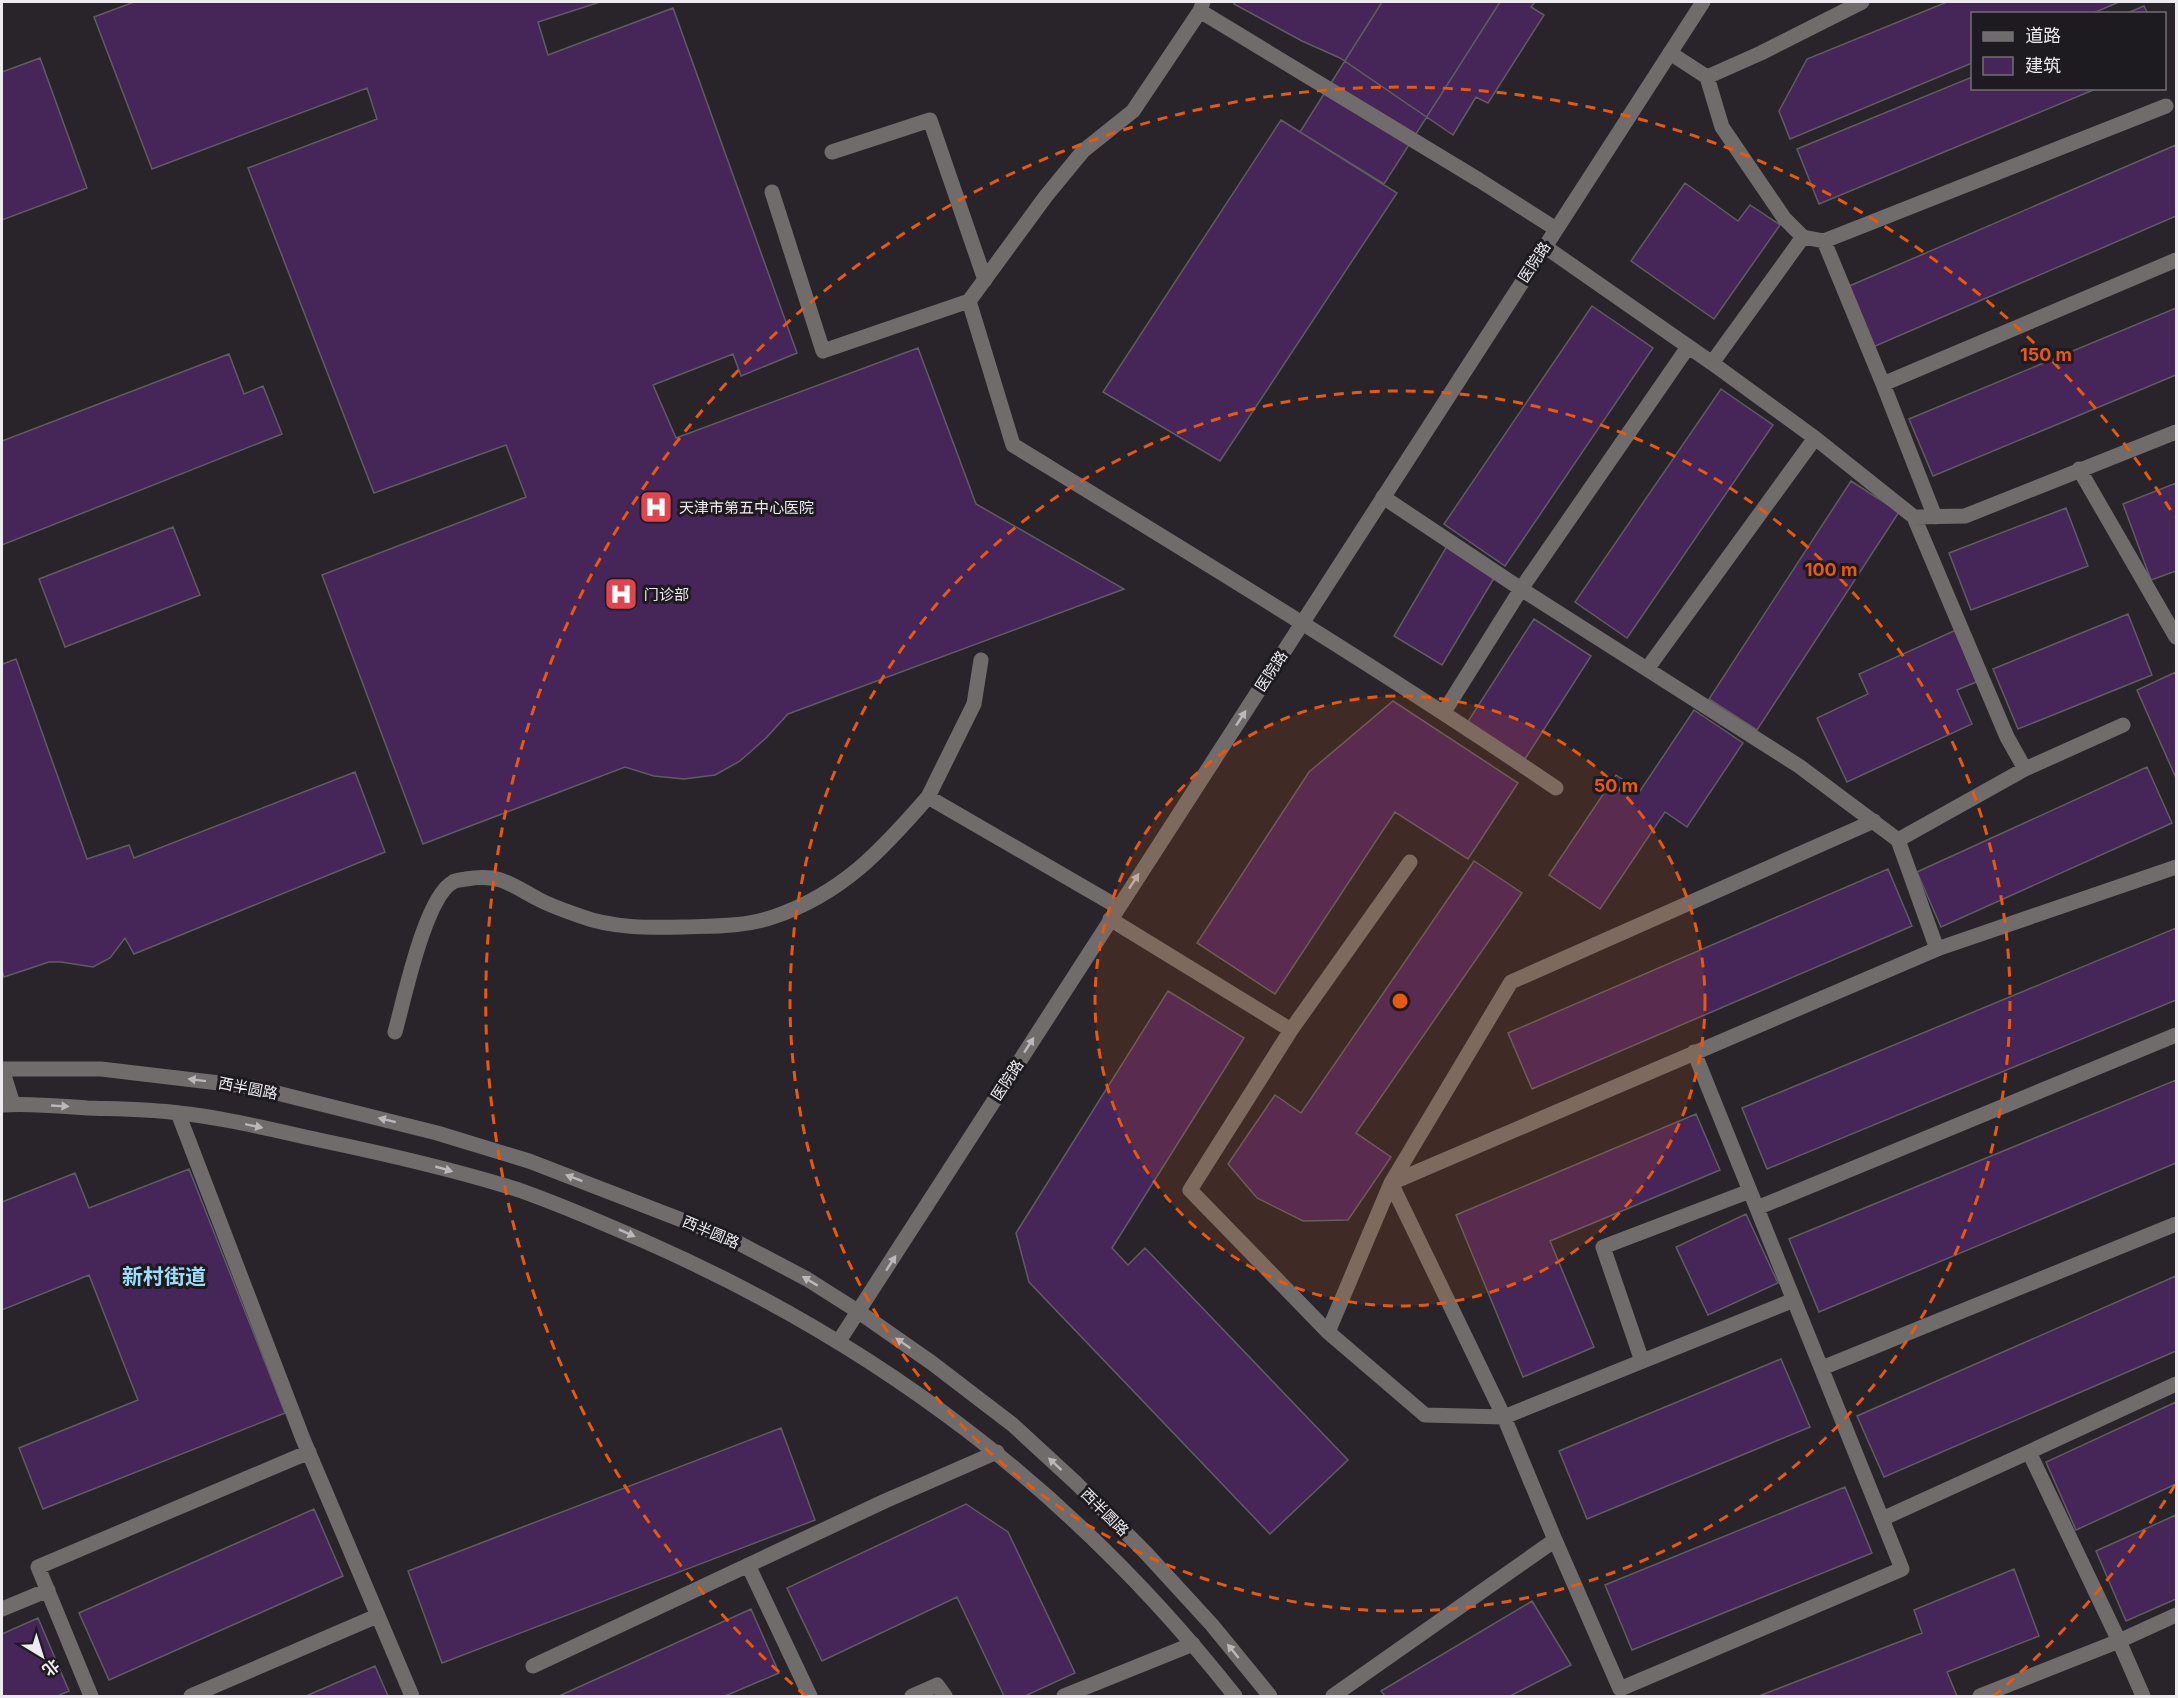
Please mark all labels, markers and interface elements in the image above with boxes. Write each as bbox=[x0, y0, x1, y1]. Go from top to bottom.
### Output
legend bbox=[1971, 12, 2166, 90]
text: 道路 bbox=[2025, 25, 2061, 46]
text: 建筑 bbox=[2025, 55, 2061, 76]
street label: 医院路 bbox=[1514, 238, 1554, 286]
text: 150 m bbox=[2020, 344, 2072, 365]
hospital icon: 天津市第五中心医院 bbox=[638, 489, 674, 525]
place label: 天津市第五中心医院 bbox=[679, 498, 814, 517]
text: 100 m bbox=[1805, 559, 1857, 580]
hospital icon: 门诊部 bbox=[603, 576, 639, 612]
place label: 门诊部 bbox=[644, 585, 689, 604]
street label: 医院路 bbox=[1251, 647, 1291, 695]
one-way arrow bbox=[1235, 710, 1246, 726]
text: 50 m bbox=[1594, 775, 1638, 796]
one-way arrow bbox=[1129, 873, 1140, 889]
centre of rings bbox=[1390, 991, 1410, 1011]
one-way arrow bbox=[1024, 1037, 1035, 1053]
street label: 医院路 bbox=[987, 1056, 1027, 1104]
street label: 西半圆路 bbox=[217, 1073, 279, 1103]
one-way arrow bbox=[187, 1075, 206, 1084]
one-way arrow bbox=[50, 1102, 69, 1111]
one-way arrow bbox=[378, 1115, 397, 1125]
one-way arrow bbox=[244, 1121, 263, 1131]
one-way arrow bbox=[435, 1165, 453, 1174]
one-way arrow bbox=[564, 1172, 582, 1182]
street label: 西半圆路 bbox=[680, 1212, 742, 1252]
one-way arrow bbox=[619, 1229, 636, 1238]
one-way arrow bbox=[885, 1255, 896, 1271]
district label: 新村街道 bbox=[122, 1264, 206, 1289]
one-way arrow bbox=[801, 1276, 818, 1286]
one-way arrow bbox=[896, 1337, 912, 1349]
one-way arrow bbox=[1048, 1457, 1063, 1471]
street label: 西半圆路 bbox=[1077, 1484, 1133, 1540]
north arrow bbox=[12, 1626, 72, 1686]
one-way arrow bbox=[1227, 1643, 1240, 1659]
text: 北 bbox=[39, 1655, 64, 1681]

